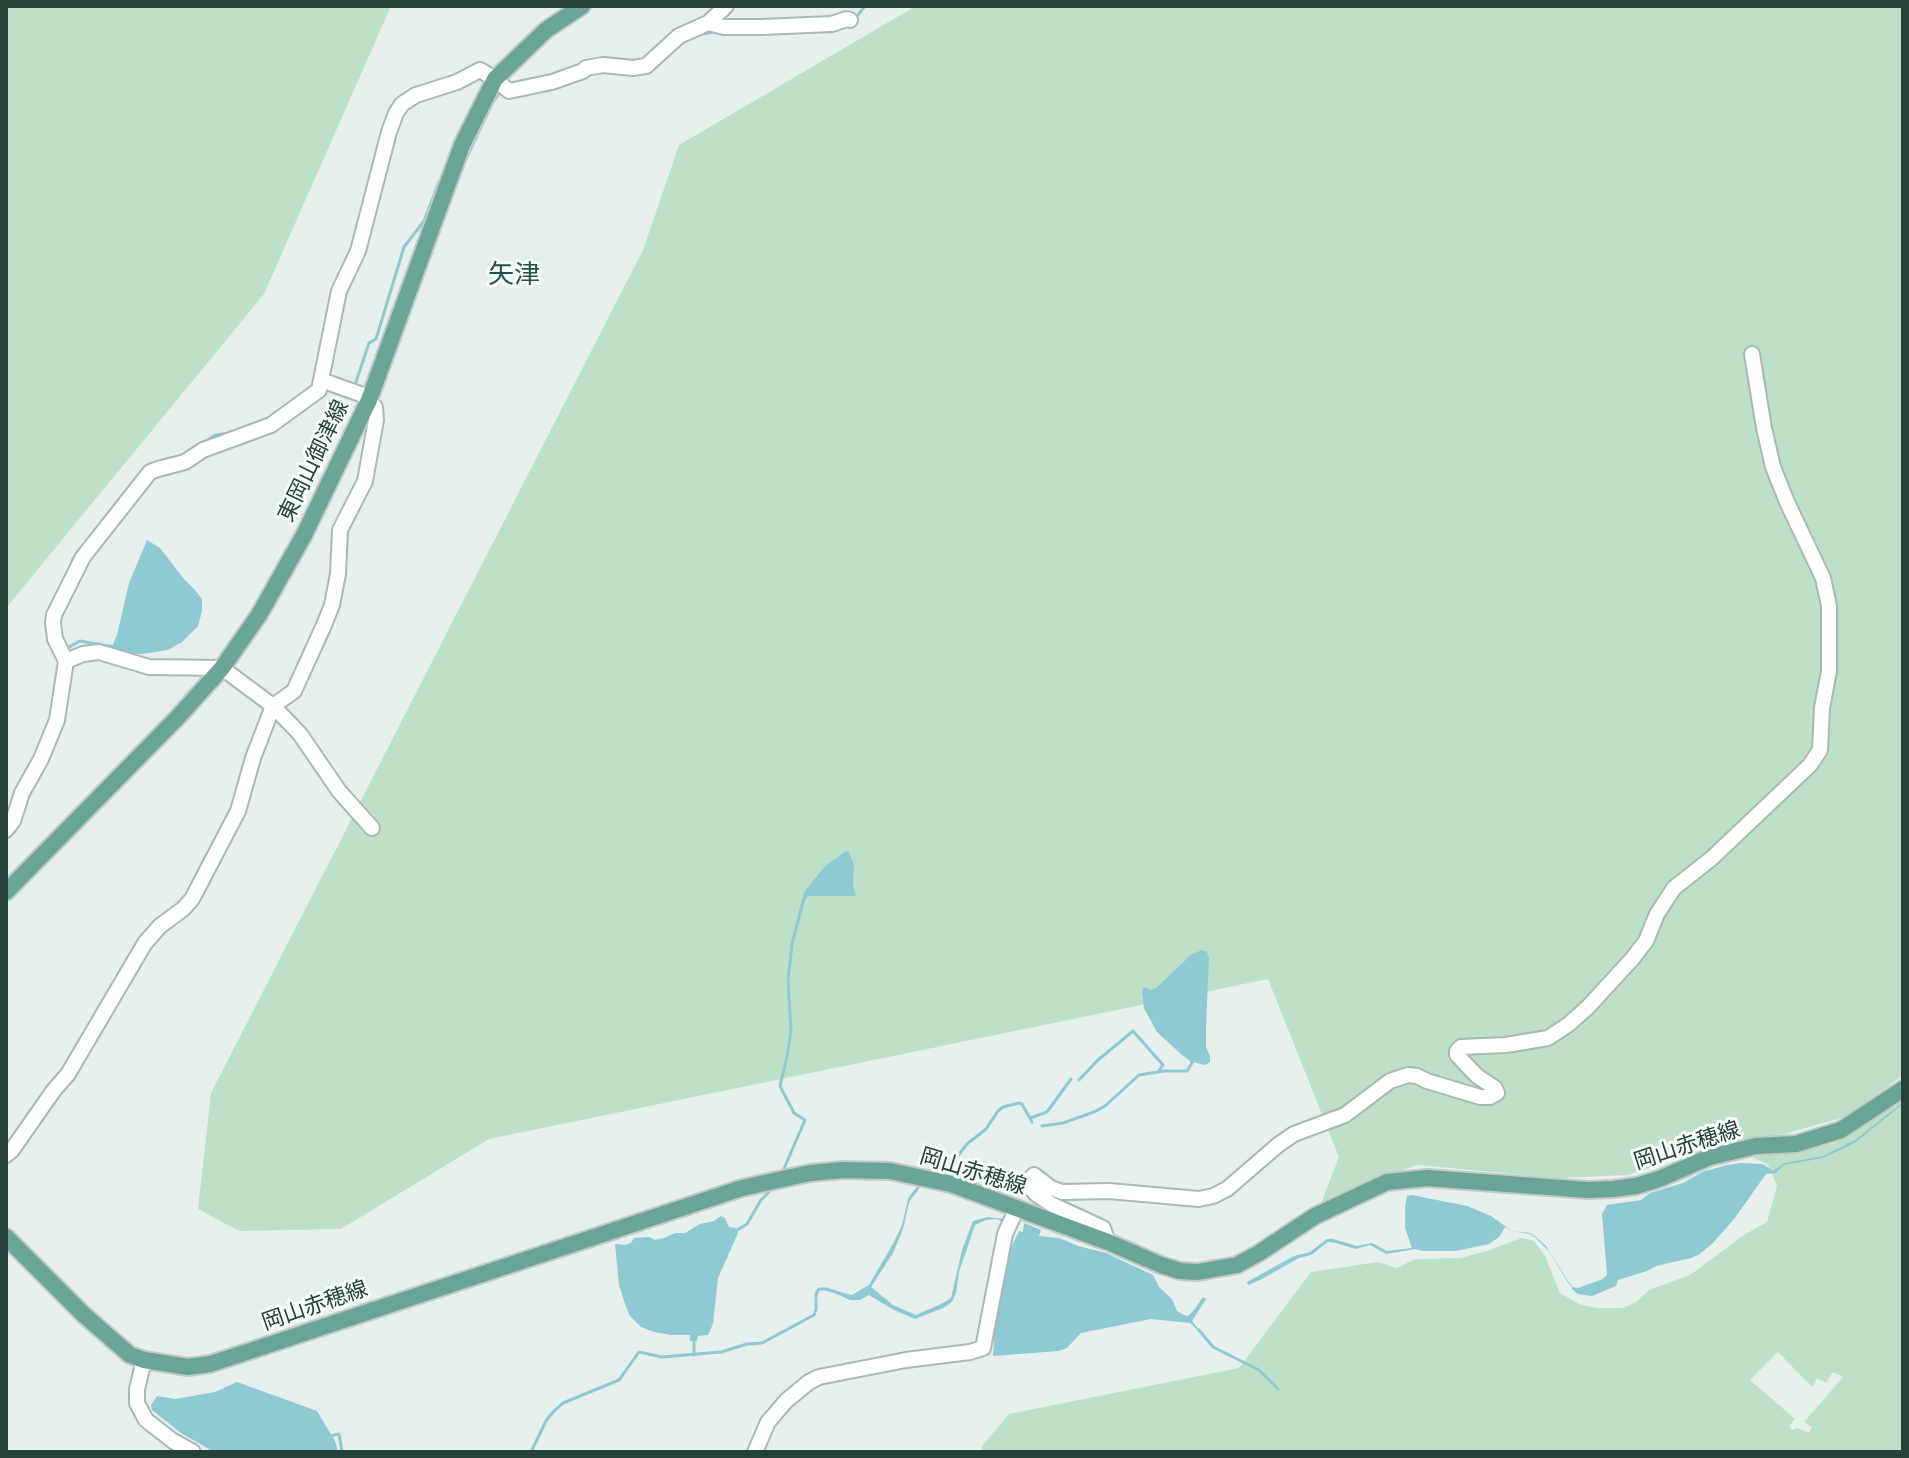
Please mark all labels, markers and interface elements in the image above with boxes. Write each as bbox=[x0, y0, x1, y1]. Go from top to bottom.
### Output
district label: 矢津 bbox=[488, 259, 540, 291]
street label: 東岡山御津線 bbox=[273, 396, 355, 526]
street label: 岡山赤穂線 bbox=[1631, 1116, 1743, 1176]
street label: 岡山赤穂線 bbox=[917, 1143, 1029, 1201]
street label: 岡山赤穂線 bbox=[259, 1276, 371, 1336]

